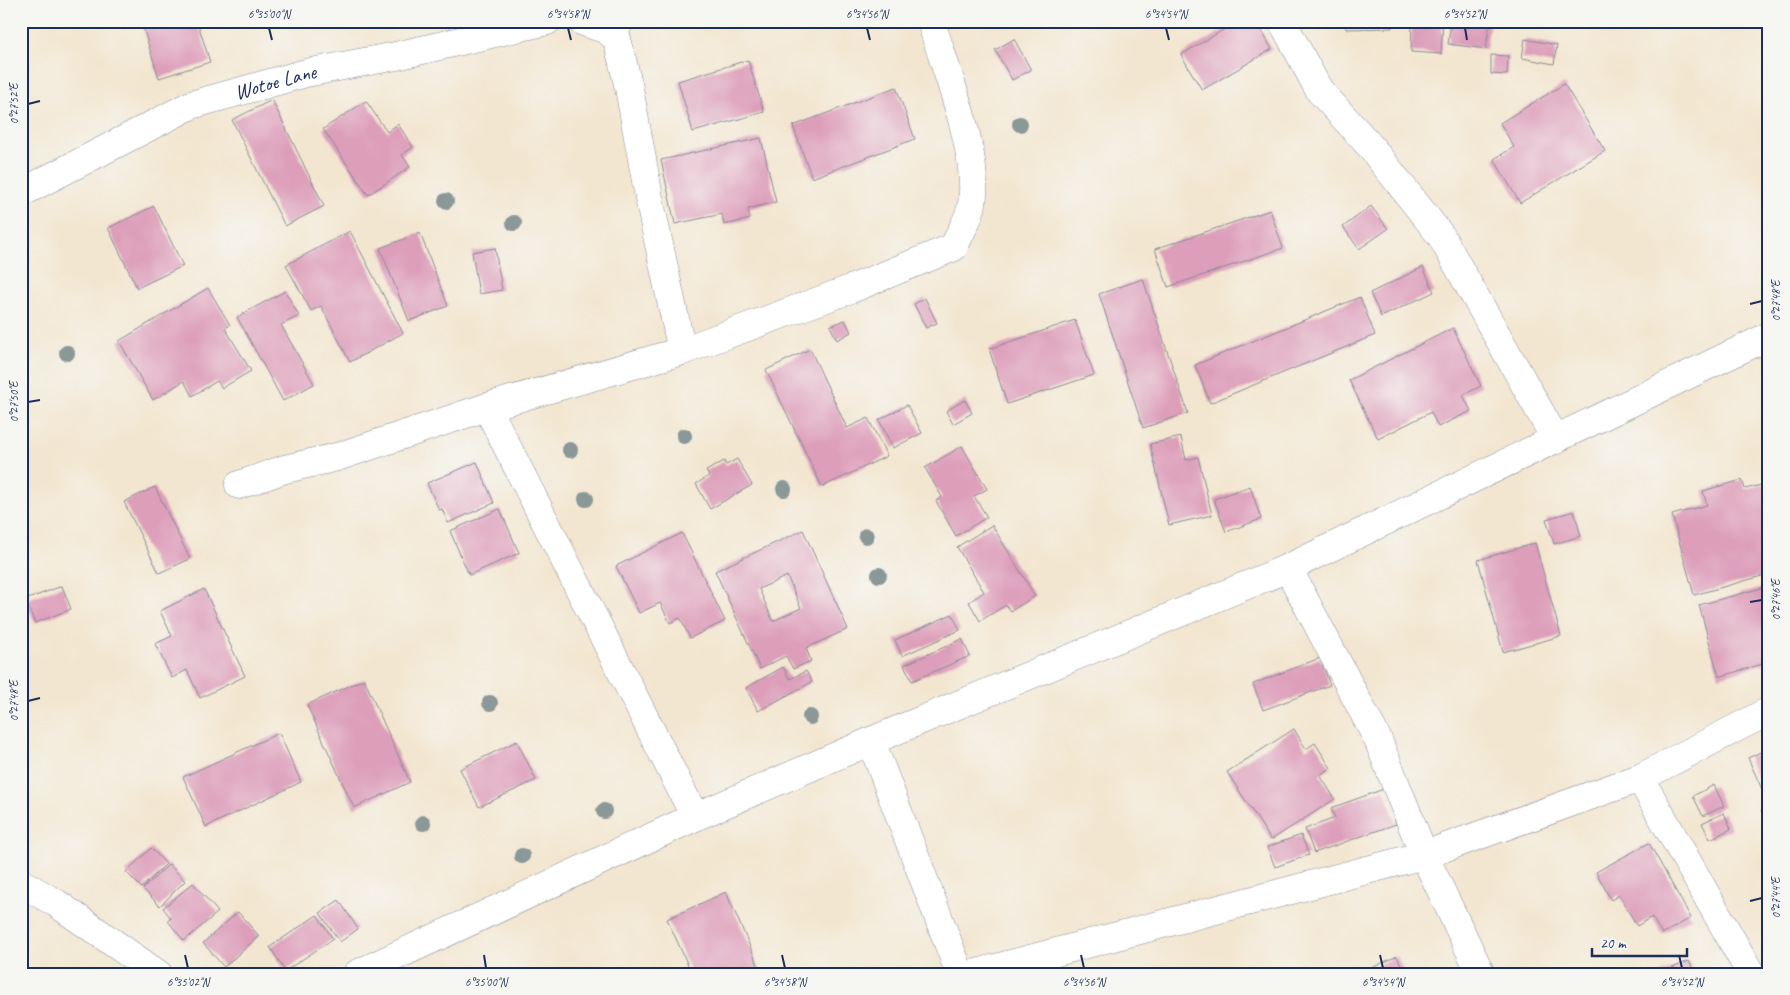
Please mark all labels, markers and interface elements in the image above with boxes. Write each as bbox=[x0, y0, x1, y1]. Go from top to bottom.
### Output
text: 6°35'00"N bbox=[248, 6, 292, 22]
text: 6°34'58"N bbox=[547, 6, 591, 22]
text: 6°34'56"N bbox=[846, 6, 890, 22]
text: 6°34'54"N bbox=[1145, 6, 1189, 22]
text: 6°34'52"N bbox=[1444, 6, 1488, 22]
street label: Wotoe Lane bbox=[232, 58, 319, 105]
text: 0°27'52"E bbox=[6, 82, 22, 125]
text: 0°27'48"E bbox=[1768, 279, 1784, 322]
text: 0°27'50"E bbox=[6, 380, 22, 423]
text: 0°27'46"E bbox=[1768, 578, 1784, 621]
text: 0°27'48"E bbox=[6, 679, 22, 722]
text: 0°27'44"E bbox=[1768, 876, 1784, 919]
scale bar bbox=[1592, 925, 1688, 957]
text: 20 m bbox=[1600, 934, 1627, 953]
text: 6°35'02"N bbox=[167, 974, 211, 990]
text: 6°35'00"N bbox=[465, 974, 509, 990]
text: 6°34'58"N bbox=[764, 974, 808, 990]
text: 6°34'56"N bbox=[1063, 974, 1107, 990]
text: 6°34'54"N bbox=[1362, 974, 1406, 990]
text: 6°34'52"N bbox=[1661, 974, 1705, 990]

